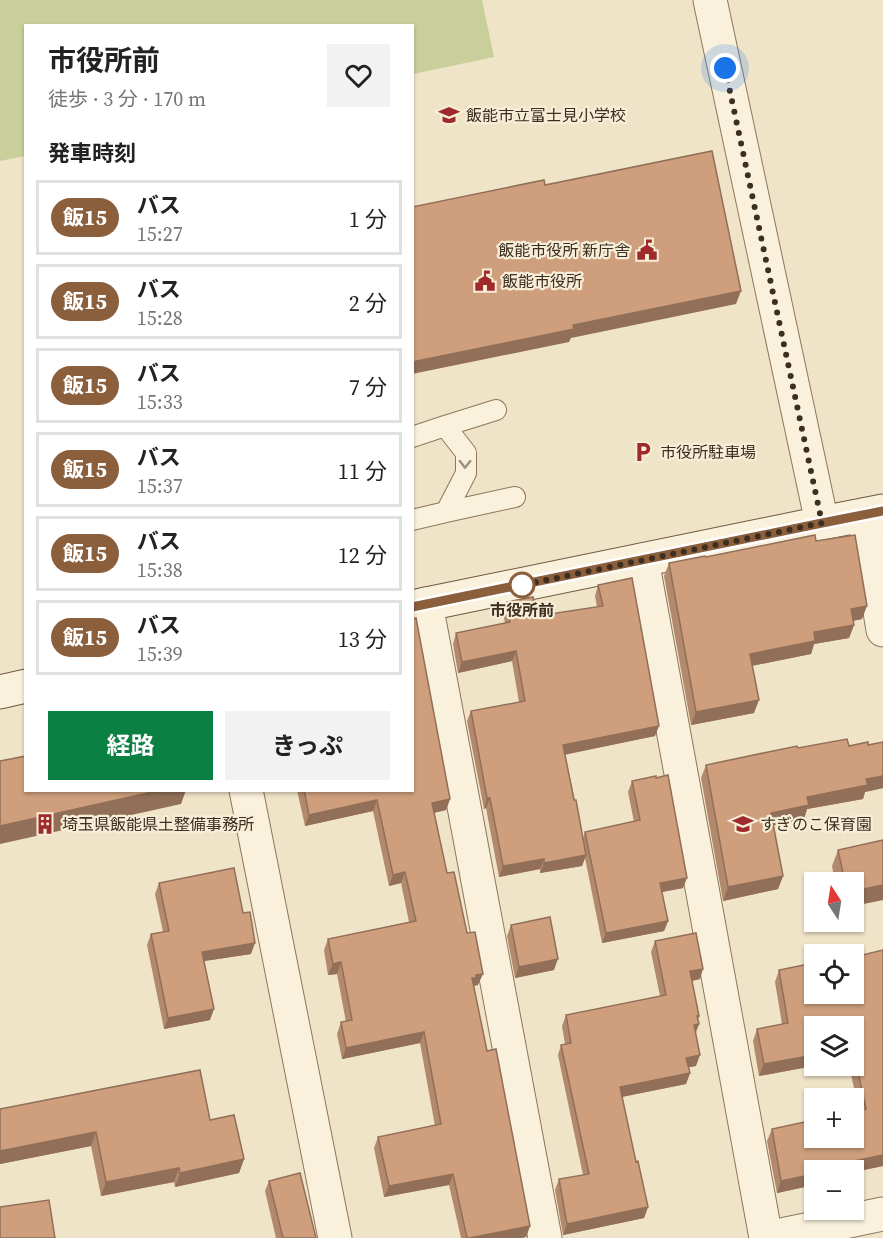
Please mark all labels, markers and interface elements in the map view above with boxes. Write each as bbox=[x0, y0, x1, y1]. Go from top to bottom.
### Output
text: 市役所前 bbox=[48, 41, 160, 79]
button: heart bbox=[327, 44, 390, 107]
your location bbox=[710, 53, 740, 83]
text: 徒歩 · 3 分 · 170 m bbox=[48, 85, 206, 113]
school or university icon: 飯能市立富士見小学校 bbox=[437, 103, 461, 127]
place label: 飯能市立富士見小学校 bbox=[466, 104, 626, 126]
text: 発車時刻 bbox=[48, 138, 136, 168]
text: バス bbox=[137, 190, 181, 220]
text: 飯15 bbox=[63, 203, 107, 232]
text: 1 分 bbox=[349, 204, 387, 234]
text: 15:27 bbox=[137, 220, 183, 248]
public building icon: 飯能市役所 新庁舎 bbox=[635, 238, 659, 262]
place label: 飯能市役所 新庁舎 bbox=[498, 239, 630, 261]
public building icon: 飯能市役所 bbox=[473, 269, 497, 293]
place label: 飯能市役所 bbox=[502, 270, 582, 292]
text: バス bbox=[137, 274, 181, 304]
text: 飯15 bbox=[63, 287, 107, 316]
text: 2 分 bbox=[349, 288, 387, 318]
text: 15:28 bbox=[137, 304, 183, 332]
text: バス bbox=[137, 358, 181, 388]
text: 飯15 bbox=[63, 371, 107, 400]
text: 7 分 bbox=[349, 372, 387, 402]
text: 15:33 bbox=[137, 388, 183, 416]
parking icon: 市役所駐車場 bbox=[631, 440, 655, 464]
place label: 市役所駐車場 bbox=[660, 441, 756, 463]
text: バス bbox=[137, 442, 181, 472]
text: 飯15 bbox=[63, 455, 107, 484]
text: 11 分 bbox=[338, 456, 387, 486]
one-way arrow bbox=[459, 460, 472, 469]
text: 15:37 bbox=[137, 472, 183, 500]
text: バス bbox=[137, 526, 181, 556]
text: 飯15 bbox=[63, 539, 107, 568]
text: 12 分 bbox=[338, 540, 387, 570]
text: 15:38 bbox=[137, 556, 183, 584]
marker: 市役所前 bbox=[509, 572, 535, 598]
place label: 市役所前 bbox=[490, 599, 554, 621]
text: バス bbox=[137, 610, 181, 640]
text: 飯15 bbox=[63, 623, 107, 652]
text: 13 分 bbox=[338, 624, 387, 654]
text: 15:39 bbox=[137, 640, 183, 668]
button: 経路 bbox=[48, 711, 213, 780]
button: きっぷ bbox=[225, 711, 390, 780]
building icon: 埼玉県飯能県土整備事務所 bbox=[33, 812, 57, 836]
school or university icon: すぎのこ保育園 bbox=[731, 812, 755, 836]
place label: 埼玉県飯能県土整備事務所 bbox=[62, 813, 254, 835]
place label: すぎのこ保育園 bbox=[760, 813, 872, 835]
north arrow bbox=[804, 872, 864, 932]
map controls bbox=[804, 872, 864, 1220]
button: locate bbox=[804, 944, 864, 1004]
button: layers bbox=[804, 1016, 864, 1076]
button: + bbox=[804, 1088, 864, 1148]
button: − bbox=[804, 1160, 864, 1220]

